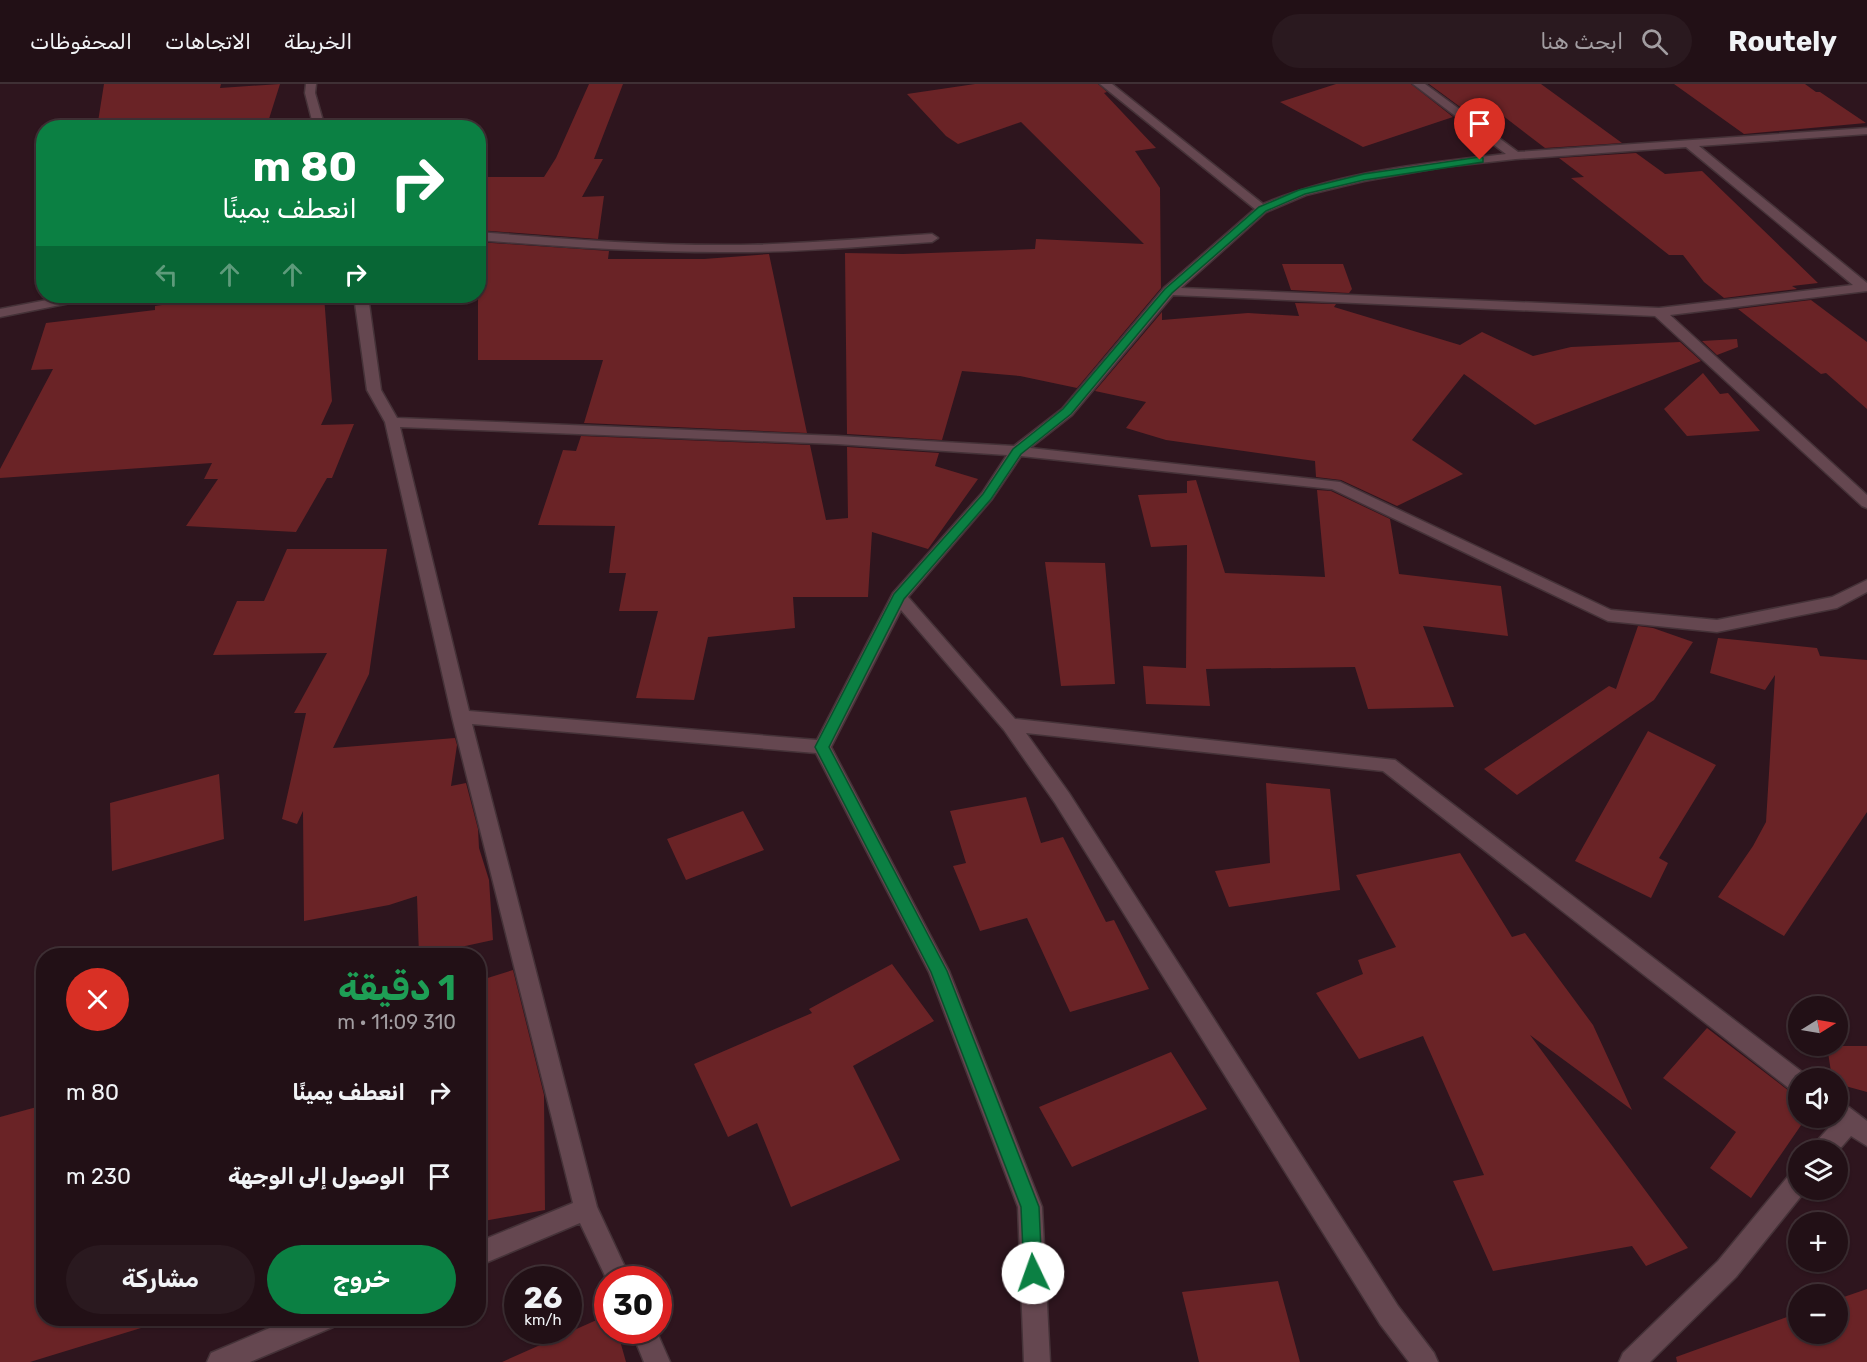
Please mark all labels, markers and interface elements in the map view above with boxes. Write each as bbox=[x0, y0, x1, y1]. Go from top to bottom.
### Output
search box bbox=[1272, 14, 1692, 68]
icon: search bbox=[1638, 25, 1671, 58]
text: Routely bbox=[1728, 25, 1837, 58]
text: ابحث هنا bbox=[1540, 28, 1623, 55]
text: المحفوظات bbox=[30, 29, 132, 54]
text: الاتجاهات bbox=[165, 29, 251, 54]
text: الخريطة bbox=[284, 29, 352, 54]
pin bbox=[1454, 98, 1505, 160]
icon: arrive bbox=[1463, 107, 1496, 140]
text: 80 m bbox=[253, 142, 357, 192]
icon: right bbox=[378, 144, 456, 222]
text: انعطف يمينًا bbox=[222, 193, 357, 225]
icon: left bbox=[150, 258, 183, 291]
icon: ahead bbox=[213, 258, 246, 291]
icon: ahead bbox=[276, 258, 309, 291]
icon: right bbox=[339, 258, 372, 291]
text: 1 دقيقة bbox=[338, 966, 456, 1009]
button: close bbox=[66, 968, 129, 1031]
north arrow bbox=[1788, 996, 1848, 1056]
map controls bbox=[1788, 996, 1848, 1344]
text: 310 m · 11:09 bbox=[337, 1010, 456, 1034]
button: sound bbox=[1788, 1068, 1848, 1128]
icon: right bbox=[423, 1076, 456, 1109]
text: 80 m bbox=[66, 1079, 119, 1106]
text: انعطف يمينًا bbox=[292, 1079, 405, 1106]
button: layers bbox=[1788, 1140, 1848, 1200]
icon: arrive bbox=[423, 1160, 456, 1193]
text: 230 m bbox=[66, 1163, 131, 1190]
text: الوصول إلى الوجهة bbox=[228, 1163, 405, 1190]
button: + bbox=[1788, 1212, 1848, 1272]
position arrow bbox=[1001, 1241, 1065, 1305]
button: مشاركة bbox=[66, 1245, 255, 1314]
button: خروج bbox=[267, 1245, 456, 1314]
speed limit sign: 30 bbox=[594, 1266, 672, 1344]
text: 26 bbox=[523, 1280, 563, 1316]
button: − bbox=[1788, 1284, 1848, 1344]
text: km/h bbox=[524, 1311, 562, 1329]

